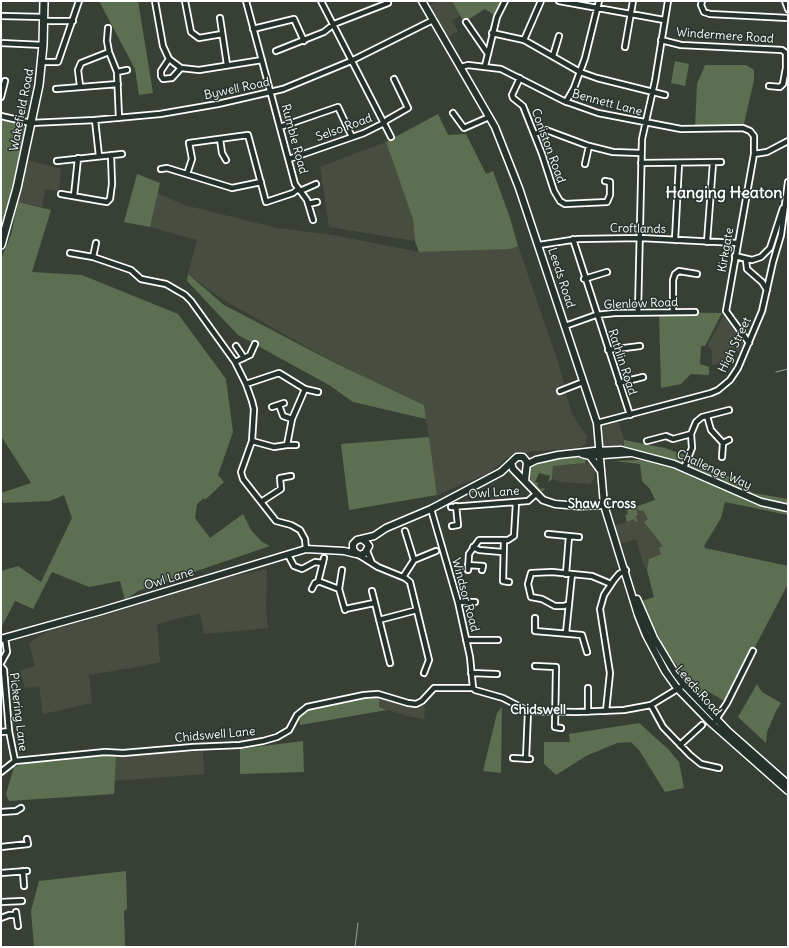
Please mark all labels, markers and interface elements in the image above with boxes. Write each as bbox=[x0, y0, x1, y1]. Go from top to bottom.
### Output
street label: Windermere Road bbox=[676, 25, 774, 47]
street label: Wakefield Road bbox=[7, 68, 37, 152]
street label: Bywell Road bbox=[203, 75, 271, 103]
street label: Bennett Lane bbox=[570, 87, 644, 119]
street label: Rumble Road bbox=[278, 102, 310, 176]
street label: Coniston Road bbox=[528, 107, 568, 185]
street label: Selso Road bbox=[314, 111, 374, 145]
district label: Hanging Heaton bbox=[665, 183, 783, 203]
street label: Croftlands bbox=[610, 221, 666, 237]
street label: Kirkgate bbox=[715, 227, 737, 273]
street label: Leeds Road bbox=[544, 246, 578, 310]
street label: Glenlow Road bbox=[603, 296, 679, 312]
street label: High Street bbox=[715, 315, 755, 375]
street label: Rathlin Road bbox=[605, 327, 639, 397]
street label: Challenge Way bbox=[674, 447, 754, 493]
street label: Owl Lane bbox=[468, 484, 520, 502]
district label: Shaw Cross bbox=[568, 496, 636, 512]
street label: Windsor Road bbox=[448, 557, 482, 633]
street label: Owl Lane bbox=[143, 565, 195, 593]
street label: Leeds Road bbox=[672, 663, 724, 719]
street label: Pickering Lane bbox=[6, 672, 30, 752]
district label: Chidswell bbox=[510, 702, 566, 718]
street label: Chidswell Lane bbox=[174, 724, 256, 746]

